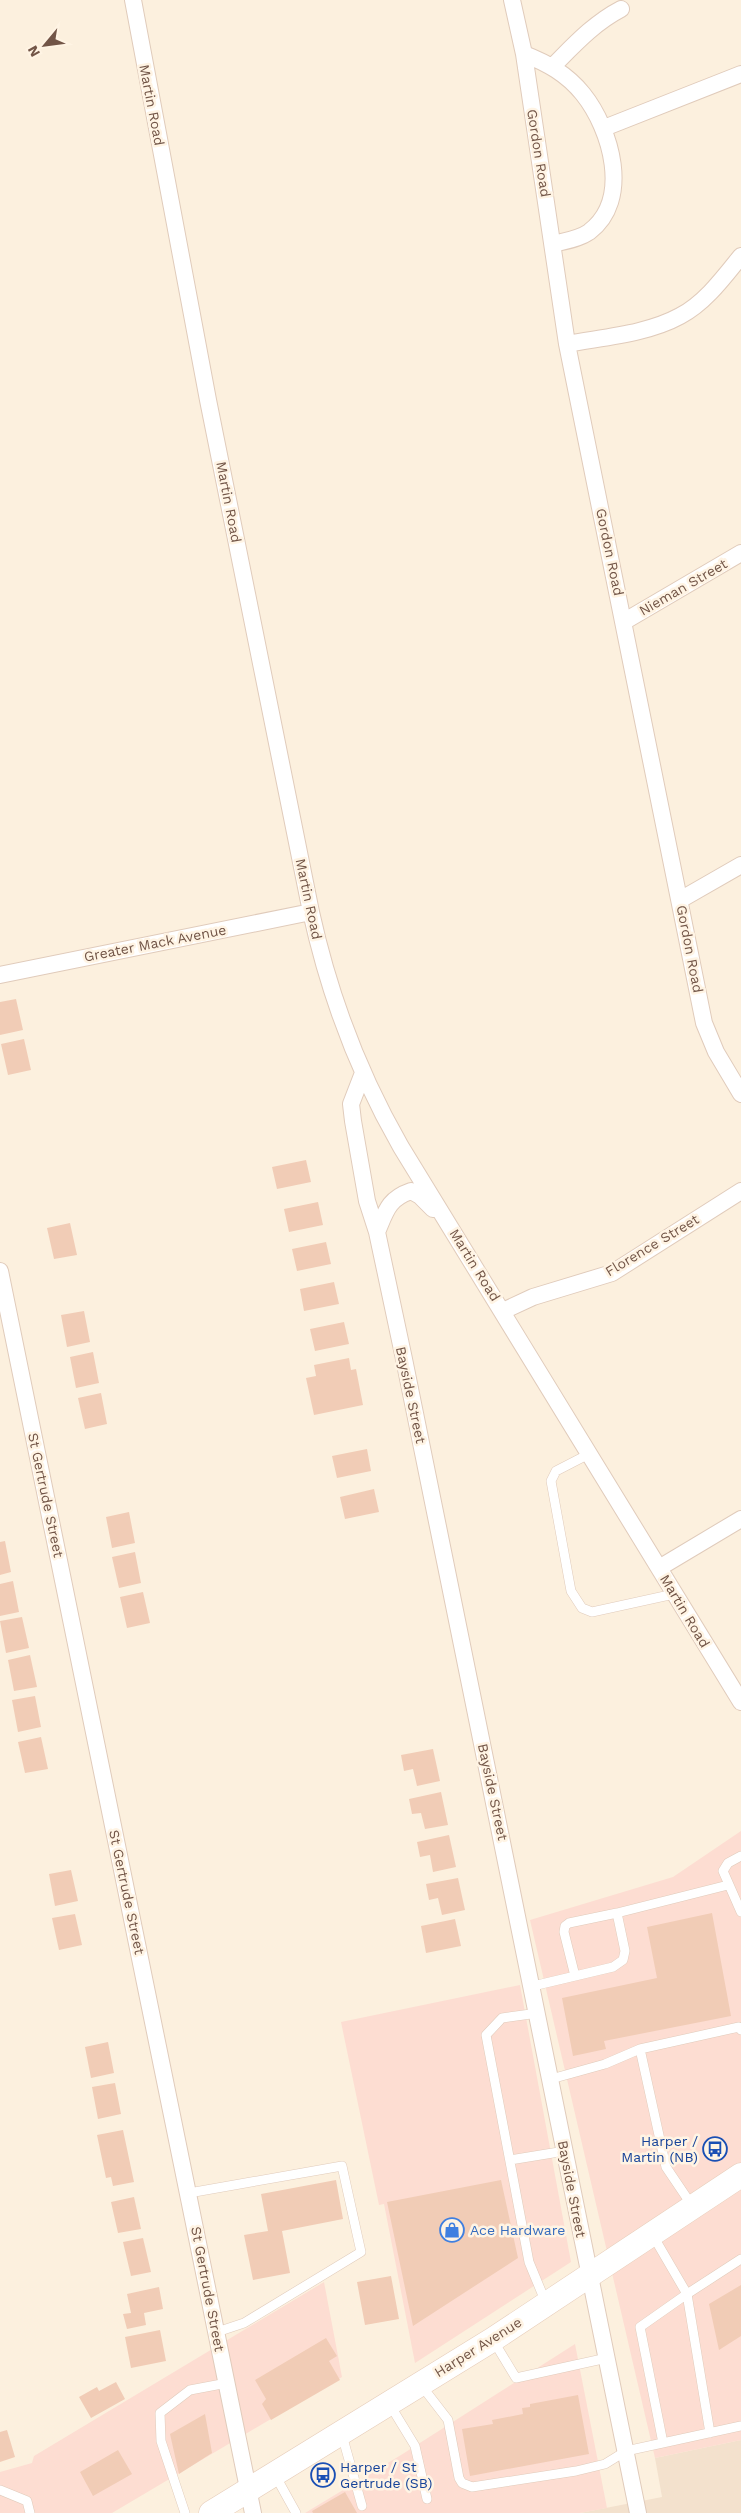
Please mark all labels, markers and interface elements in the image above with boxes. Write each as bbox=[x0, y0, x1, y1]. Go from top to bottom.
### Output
north arrow bbox=[20, 20, 70, 70]
text: N bbox=[24, 43, 43, 60]
street label: Martin Road bbox=[136, 63, 168, 147]
street label: Gordon Road bbox=[524, 108, 554, 198]
street label: Martin Road bbox=[213, 460, 245, 544]
street label: Gordon Road bbox=[593, 507, 627, 597]
street label: Nieman Street bbox=[636, 555, 730, 619]
street label: Martin Road bbox=[293, 857, 325, 941]
street label: Gordon Road bbox=[674, 904, 706, 994]
street label: Greater Mack Avenue bbox=[83, 921, 227, 965]
street label: Florence Street bbox=[602, 1211, 702, 1279]
street label: Martin Road bbox=[446, 1226, 504, 1304]
street label: Bayside Street bbox=[393, 1345, 429, 1445]
street label: St Gertrude Street bbox=[25, 1431, 67, 1559]
street label: Martin Road bbox=[657, 1572, 713, 1650]
street label: Bayside Street bbox=[475, 1742, 511, 1842]
street label: St Gertrude Street bbox=[106, 1828, 148, 1956]
place label: Harper / Martin (NB) bbox=[621, 2133, 698, 2165]
bus stop icon: Harper / Martin (NB) bbox=[702, 2136, 728, 2162]
street label: Bayside Street bbox=[555, 2139, 589, 2239]
shop icon: Ace Hardware bbox=[439, 2217, 465, 2243]
place label: Ace Hardware bbox=[470, 2222, 565, 2238]
street label: St Gertrude Street bbox=[188, 2225, 228, 2353]
street label: Harper Avenue bbox=[431, 2314, 525, 2380]
place label: Harper / St Gertrude (SB) bbox=[340, 2459, 433, 2491]
bus stop icon: Harper / St Gertrude (SB) bbox=[310, 2462, 336, 2488]

